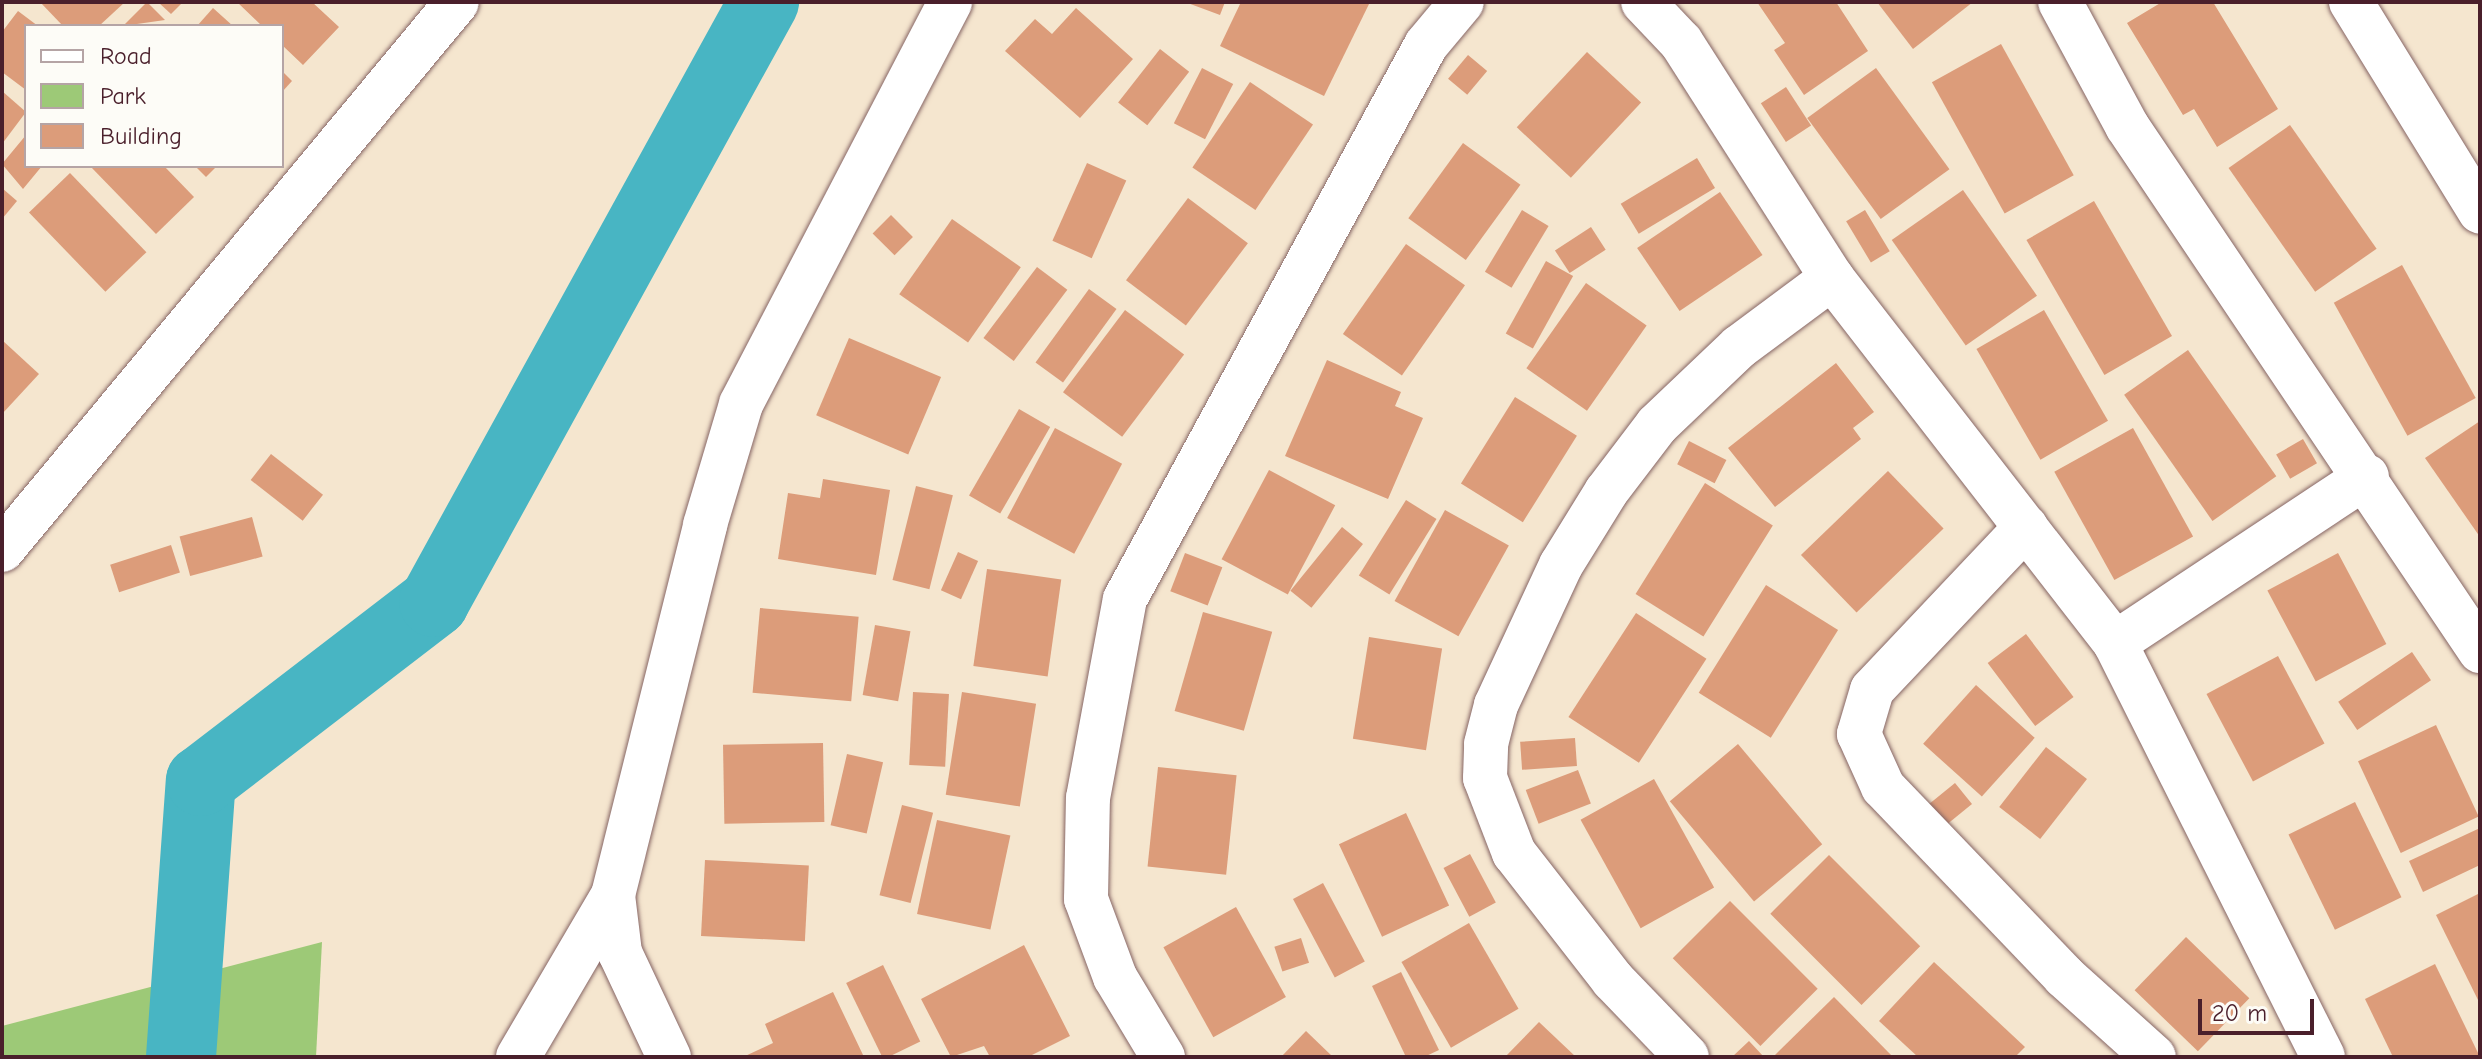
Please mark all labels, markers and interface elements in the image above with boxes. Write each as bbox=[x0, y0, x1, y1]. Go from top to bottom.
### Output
legend bbox=[24, 24, 284, 168]
text: Road bbox=[100, 42, 152, 70]
text: Park bbox=[100, 82, 146, 110]
text: Building bbox=[100, 122, 182, 150]
scale bar bbox=[2202, 983, 2318, 1033]
text: 20 m bbox=[2212, 999, 2267, 1027]

